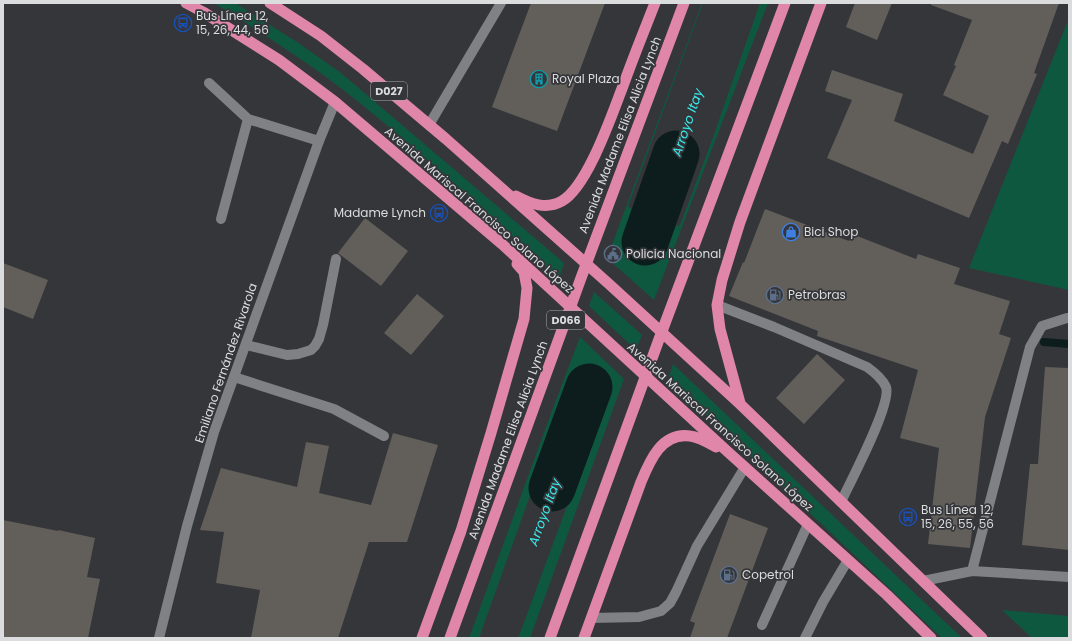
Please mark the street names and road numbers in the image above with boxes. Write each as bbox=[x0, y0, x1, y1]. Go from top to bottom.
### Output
street label: Avenida Madame Elisa Alicia Lynch bbox=[574, 34, 665, 236]
road number: D027 bbox=[371, 82, 407, 100]
street label: Avenida Mariscal Francisco Solano López bbox=[381, 123, 577, 296]
street label: Emiliano Fernández Rivarola bbox=[190, 281, 261, 445]
road number: D066 bbox=[547, 311, 585, 329]
street label: Avenida Madame Elisa Alicia Lynch bbox=[464, 338, 551, 541]
street label: Avenida Mariscal Francisco Solano López bbox=[624, 338, 817, 515]

